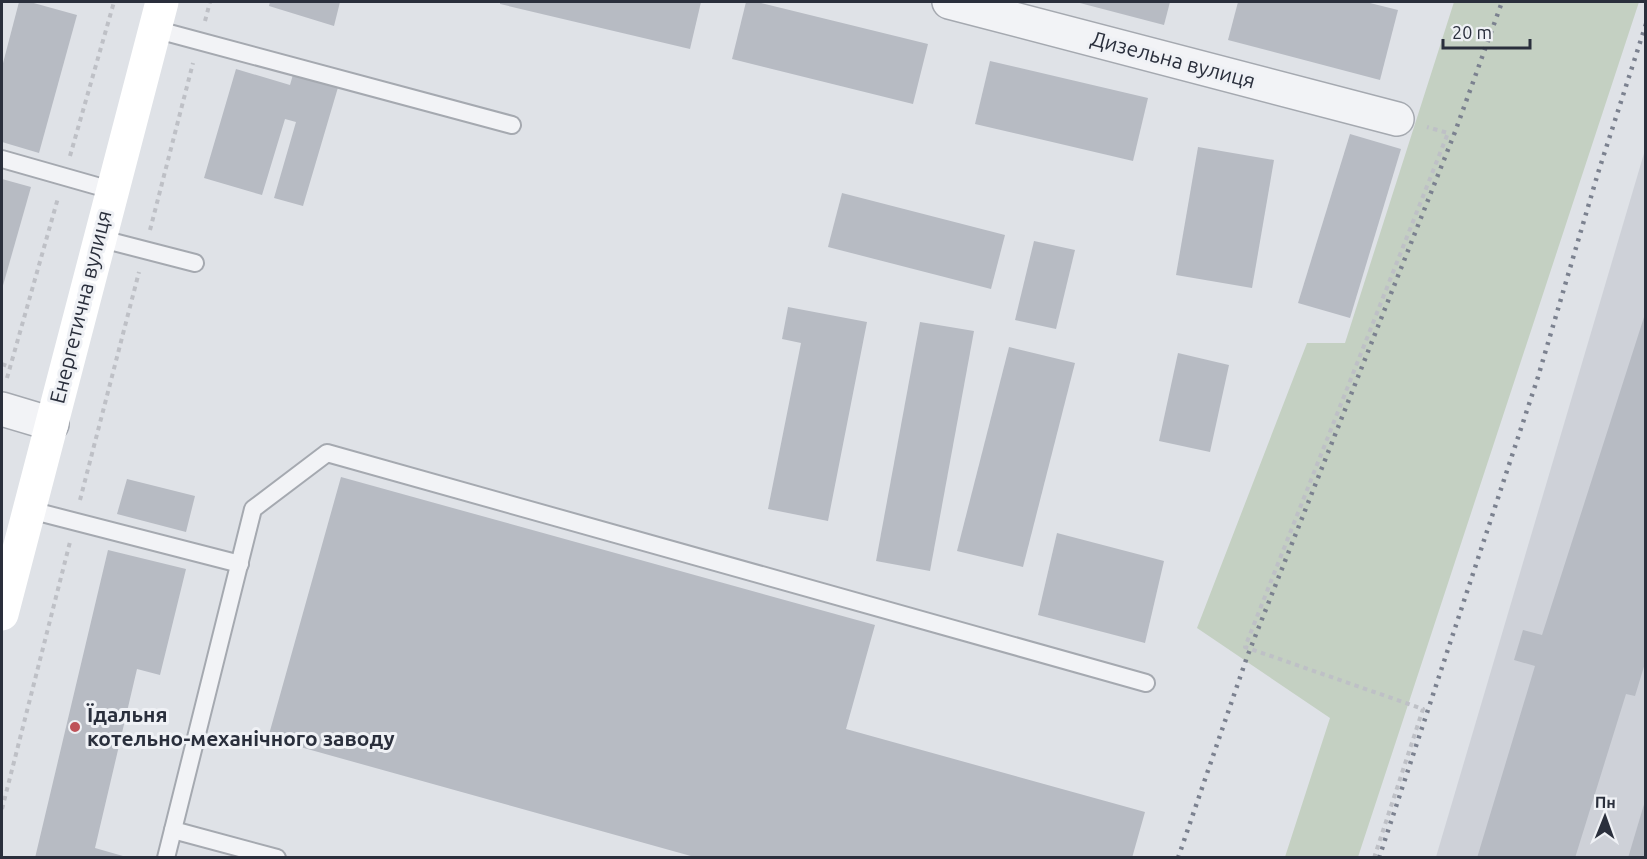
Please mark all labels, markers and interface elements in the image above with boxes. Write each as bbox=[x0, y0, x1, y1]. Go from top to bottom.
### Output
scale bar bbox=[1443, 12, 1530, 50]
text: 20 m bbox=[1452, 22, 1492, 42]
street label: Дизельна вулиця bbox=[1088, 26, 1258, 93]
street label: Енергетична вулиця bbox=[44, 208, 116, 406]
place label: Їдальня котельно-механічного заводу bbox=[86, 702, 395, 750]
marker: Їдальня котельно-механічного заводу bbox=[68, 720, 82, 734]
north arrow bbox=[1575, 787, 1635, 847]
text: Пн bbox=[1595, 793, 1616, 811]

